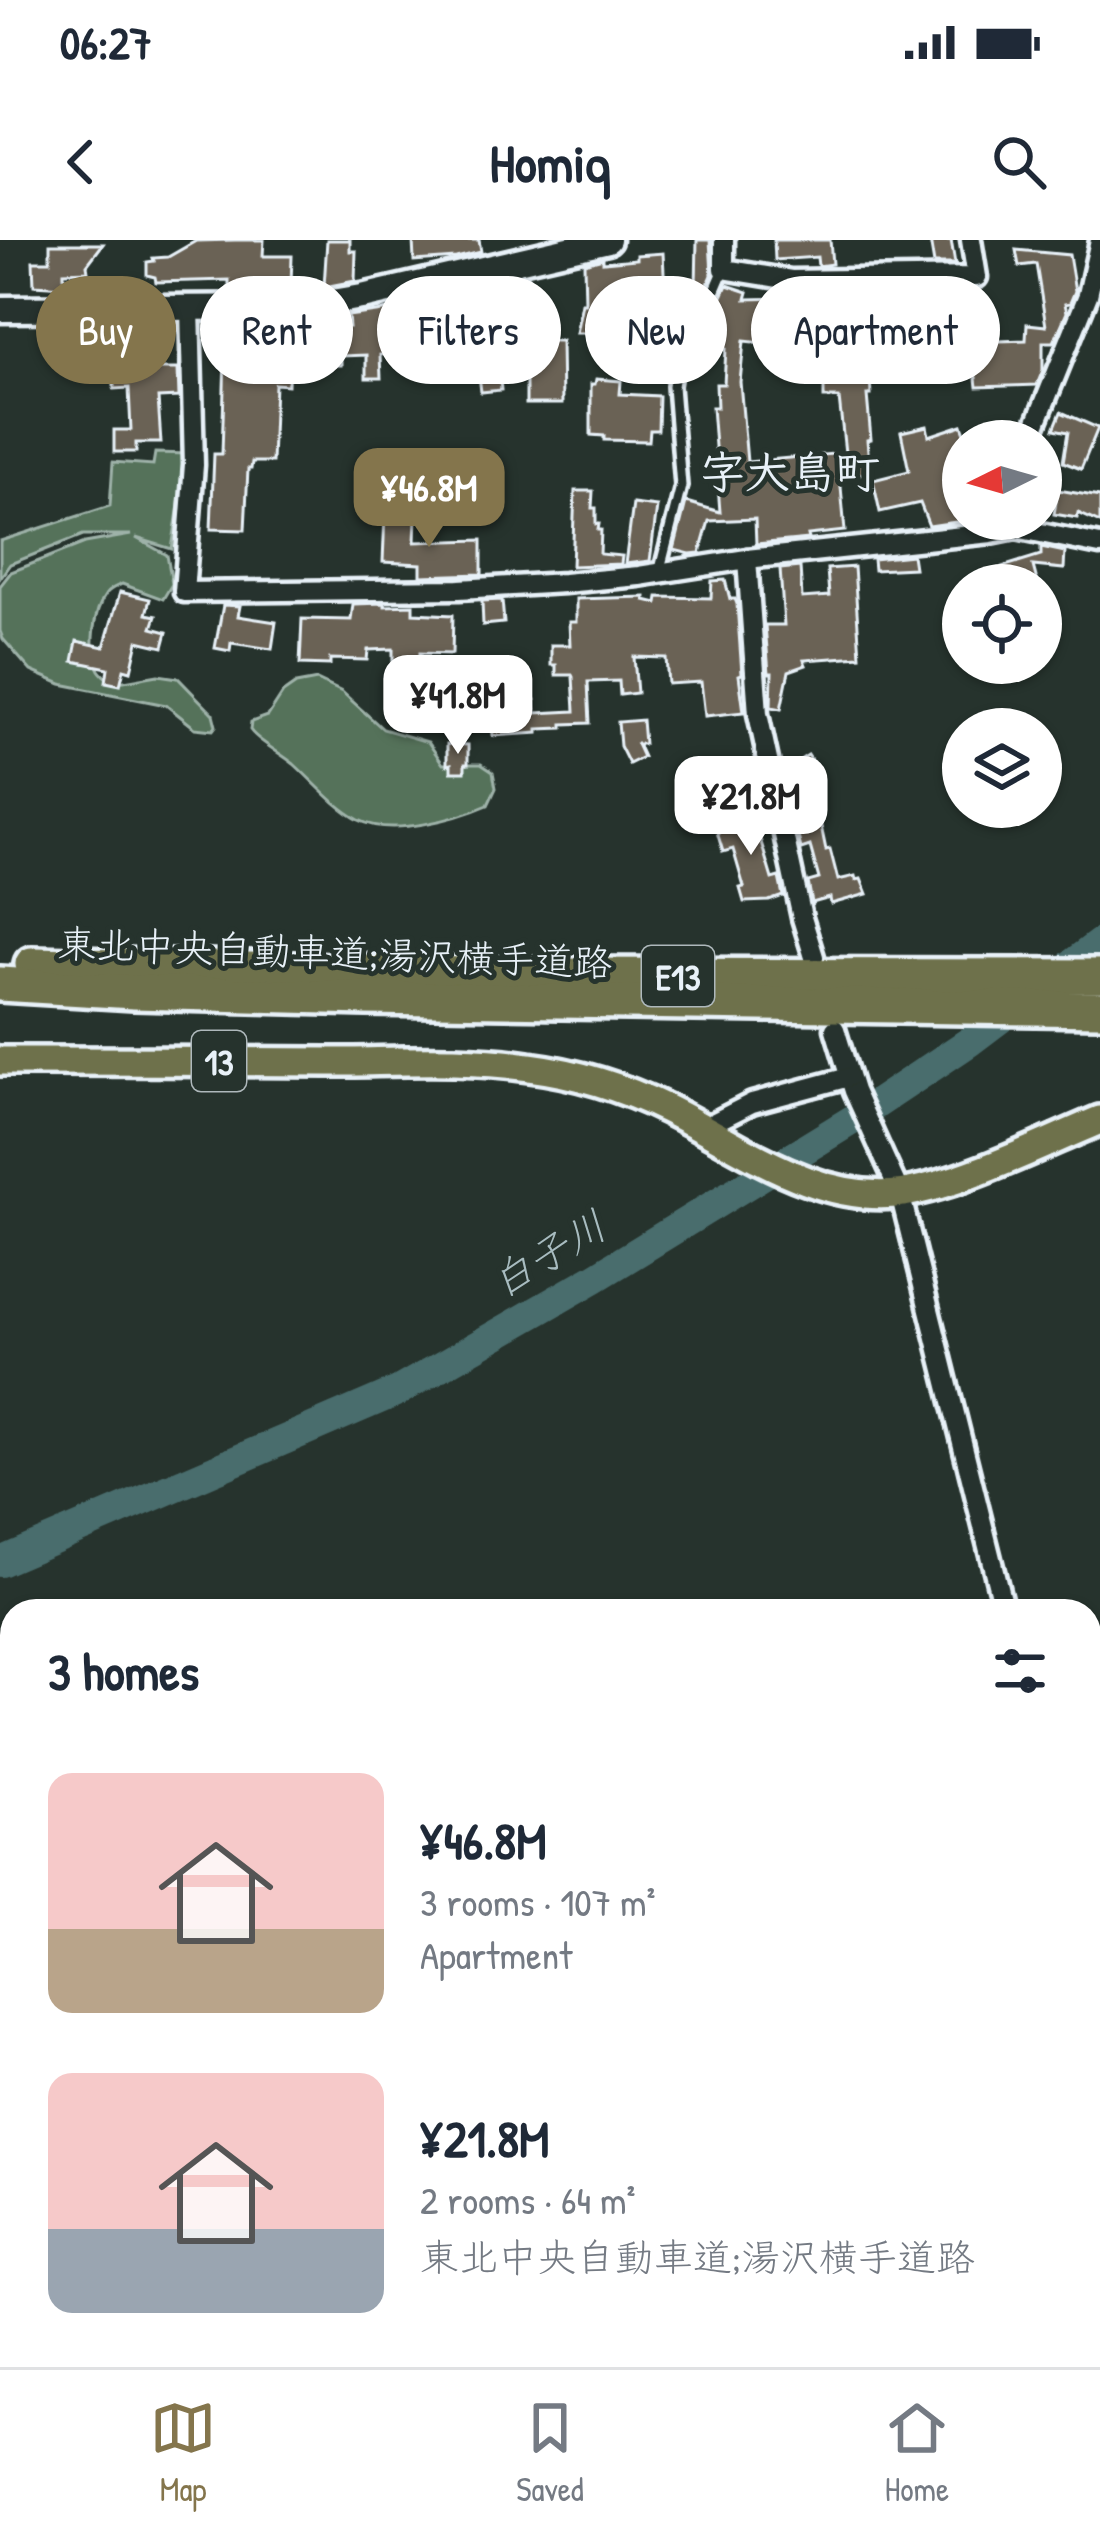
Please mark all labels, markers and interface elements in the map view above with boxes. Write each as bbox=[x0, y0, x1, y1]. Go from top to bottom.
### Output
text: 06:27 bbox=[60, 12, 152, 73]
text: Homiq bbox=[490, 126, 610, 199]
icon: back bbox=[48, 129, 114, 195]
icon: search bbox=[986, 129, 1052, 195]
chip: Buy bbox=[36, 276, 176, 384]
chip: Rent bbox=[200, 276, 353, 384]
chip: Filters bbox=[377, 276, 561, 384]
chip: New bbox=[585, 276, 727, 384]
chip: Apartment bbox=[751, 276, 1000, 384]
north arrow bbox=[942, 420, 1062, 540]
map controls bbox=[942, 420, 1062, 828]
district label: 字大島町 bbox=[700, 441, 880, 502]
pin: ¥46.8M bbox=[331, 448, 527, 550]
text: ¥46.8M bbox=[381, 460, 477, 513]
button: locate bbox=[942, 564, 1062, 684]
pin: ¥41.8M bbox=[360, 655, 556, 757]
text: ¥41.8M bbox=[410, 667, 506, 720]
button: layers bbox=[942, 708, 1062, 828]
pin: ¥21.8M bbox=[653, 756, 849, 858]
text: ¥21.8M bbox=[702, 768, 800, 821]
street label: 東北中央自動車道;湯沢横手道路 bbox=[57, 916, 613, 988]
road number: E13 bbox=[642, 946, 714, 1006]
road number: 13 bbox=[192, 1031, 246, 1091]
water label: 白子川 bbox=[479, 1196, 617, 1310]
text: 3 homes bbox=[48, 1637, 199, 1706]
icon: filters bbox=[987, 1638, 1053, 1704]
text: ¥46.8M bbox=[420, 1806, 546, 1875]
icon: home bbox=[144, 1821, 288, 1965]
text: 3 rooms · 107 m² bbox=[420, 1875, 656, 1928]
text: Apartment bbox=[420, 1928, 573, 1981]
text: ¥21.8M bbox=[420, 2104, 549, 2173]
icon: home bbox=[144, 2121, 288, 2265]
text: 2 rooms · 64 m² bbox=[420, 2173, 636, 2226]
text: 東北中央自動車道;湯沢横手道路 bbox=[420, 2230, 975, 2283]
tab: Map bbox=[150, 2395, 216, 2511]
tab: Saved bbox=[516, 2395, 584, 2511]
tab: Home bbox=[884, 2395, 950, 2511]

